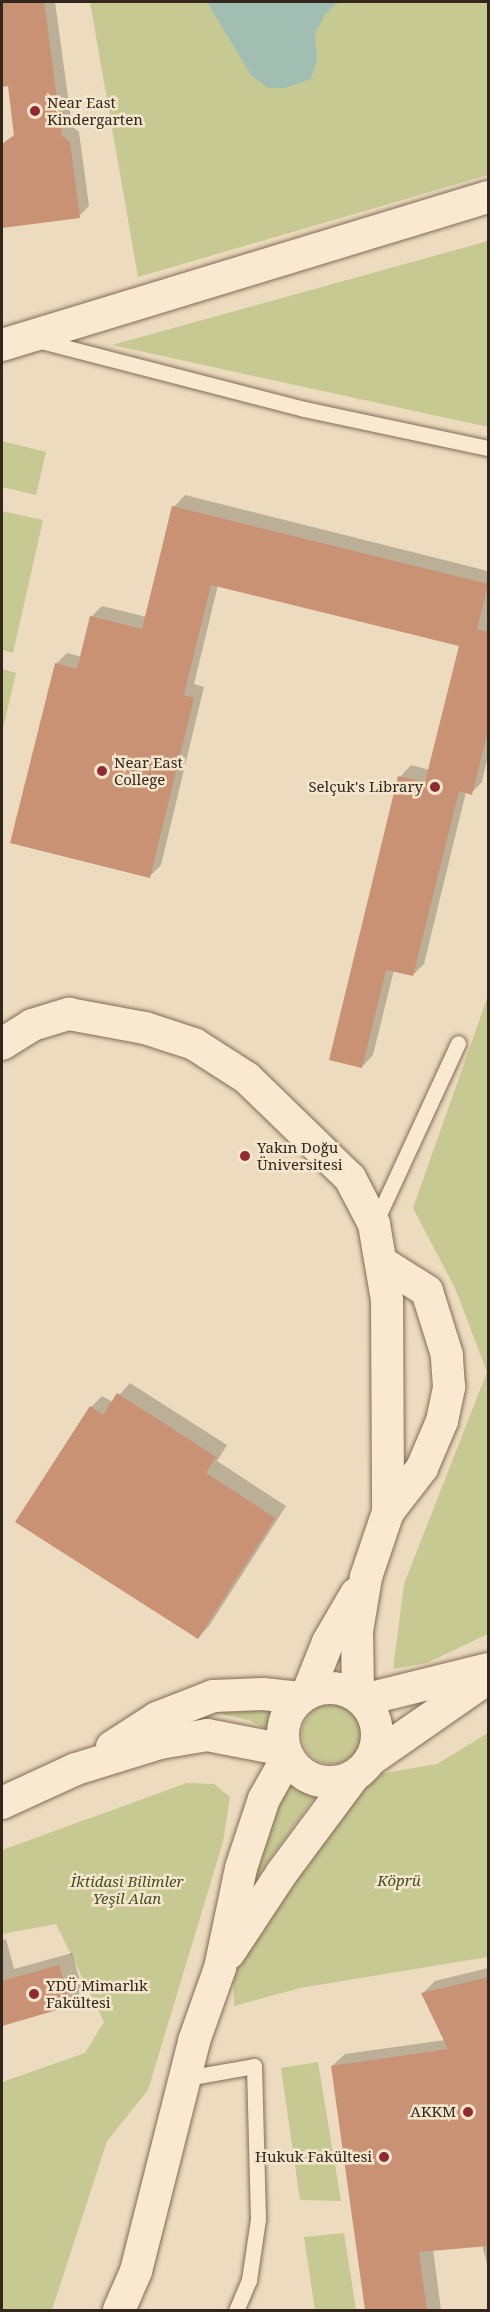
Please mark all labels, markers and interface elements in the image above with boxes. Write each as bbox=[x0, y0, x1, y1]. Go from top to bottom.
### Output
place label: Near East Kindergarten bbox=[47, 93, 143, 128]
marker: Near East Kindergarten bbox=[28, 104, 42, 118]
place label: Near East College bbox=[114, 753, 183, 788]
marker: Near East College bbox=[95, 764, 109, 778]
place label: Selçuk's Library bbox=[308, 778, 423, 796]
marker: Selçuk's Library bbox=[428, 780, 442, 794]
place label: Yakın Doğu Üniversitesi bbox=[257, 1138, 342, 1173]
marker: Yakın Doğu Üniversitesi bbox=[238, 1149, 252, 1163]
park label: İktidasi Bilimler Yeşil Alan bbox=[71, 1872, 183, 1907]
park label: Köprü bbox=[377, 1872, 421, 1890]
place label: YDÜ Mimarlık Fakültesi bbox=[46, 1976, 148, 2011]
marker: YDÜ Mimarlık Fakültesi bbox=[27, 1987, 41, 2001]
place label: AKKM bbox=[410, 2103, 456, 2121]
marker: AKKM bbox=[461, 2105, 475, 2119]
place label: Hukuk Fakültesi bbox=[255, 2148, 372, 2166]
marker: Hukuk Fakültesi bbox=[377, 2150, 391, 2164]

